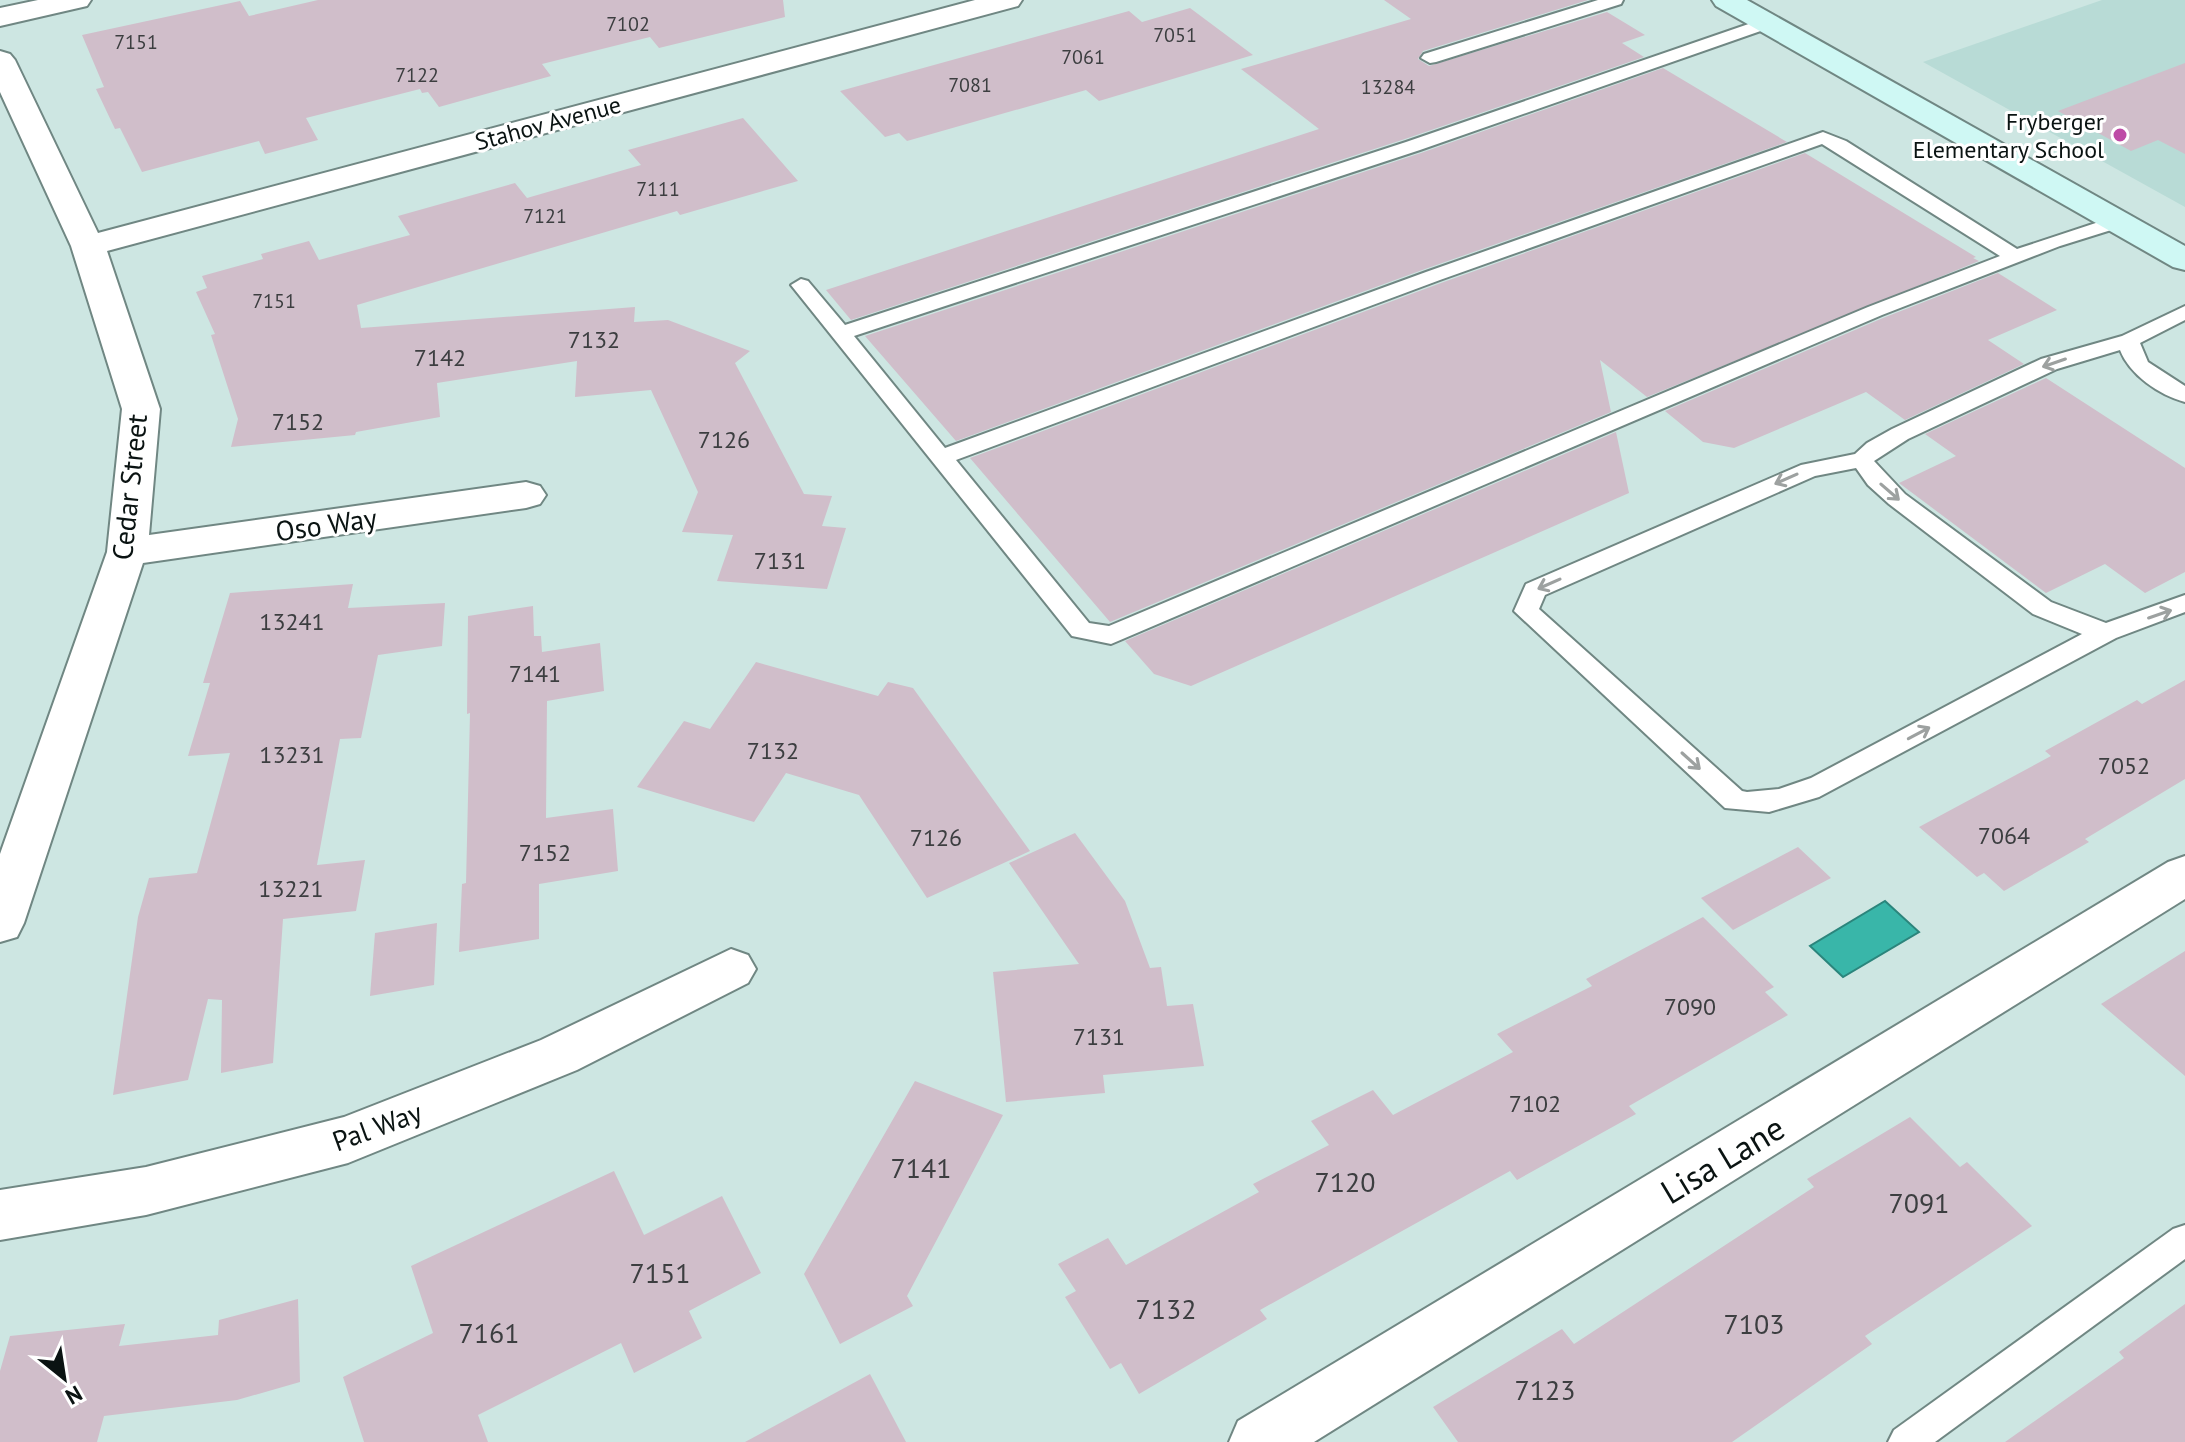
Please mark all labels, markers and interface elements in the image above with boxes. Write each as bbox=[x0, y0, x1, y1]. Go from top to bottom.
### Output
house number: 7102 bbox=[606, 11, 650, 37]
house number: 7051 bbox=[1153, 22, 1197, 48]
house number: 7151 bbox=[114, 29, 158, 55]
house number: 7061 bbox=[1061, 44, 1105, 70]
house number: 7122 bbox=[395, 62, 439, 88]
house number: 7081 bbox=[948, 72, 992, 98]
house number: 13284 bbox=[1361, 74, 1415, 100]
street label: Stahov Avenue bbox=[472, 89, 624, 157]
place label: Fryberger Elementary School bbox=[1913, 106, 2104, 165]
marker: Fryberger Elementary School bbox=[2111, 126, 2129, 144]
house number: 7111 bbox=[636, 176, 680, 202]
house number: 7121 bbox=[523, 203, 567, 229]
house number: 7151 bbox=[252, 288, 296, 314]
house number: 7132 bbox=[568, 324, 620, 355]
house number: 7142 bbox=[414, 342, 466, 373]
one-way arrow bbox=[2042, 357, 2067, 371]
house number: 7152 bbox=[272, 406, 324, 437]
street label: Cedar Street bbox=[103, 412, 155, 562]
house number: 7126 bbox=[698, 424, 750, 455]
one-way arrow bbox=[1775, 473, 1799, 488]
one-way arrow bbox=[1880, 483, 1900, 501]
street label: Oso Way bbox=[273, 499, 379, 549]
house number: 7131 bbox=[754, 545, 806, 576]
one-way arrow bbox=[1537, 577, 1561, 592]
house number: 13241 bbox=[259, 606, 325, 637]
one-way arrow bbox=[2147, 606, 2171, 620]
house number: 7141 bbox=[509, 658, 561, 689]
one-way arrow bbox=[1906, 725, 1930, 741]
house number: 7132 bbox=[747, 735, 799, 766]
house number: 13231 bbox=[259, 739, 325, 770]
house number: 7052 bbox=[2098, 750, 2150, 781]
one-way arrow bbox=[1681, 751, 1701, 770]
house number: 7064 bbox=[1978, 820, 2030, 851]
house number: 7126 bbox=[910, 822, 962, 853]
house number: 7152 bbox=[519, 837, 571, 868]
house number: 13221 bbox=[258, 873, 324, 904]
house number: 7090 bbox=[1664, 991, 1716, 1022]
house number: 7131 bbox=[1073, 1021, 1125, 1052]
house number: 7102 bbox=[1509, 1088, 1561, 1119]
street label: Pal Way bbox=[327, 1093, 427, 1159]
street label: Lisa Lane bbox=[1652, 1105, 1792, 1213]
house number: 7141 bbox=[890, 1149, 952, 1186]
house number: 7120 bbox=[1314, 1163, 1376, 1200]
house number: 7091 bbox=[1888, 1184, 1950, 1221]
house number: 7151 bbox=[629, 1254, 691, 1291]
house number: 7132 bbox=[1135, 1290, 1197, 1327]
house number: 7103 bbox=[1723, 1305, 1785, 1342]
house number: 7161 bbox=[458, 1314, 520, 1351]
north arrow bbox=[24, 1338, 104, 1418]
house number: 7123 bbox=[1514, 1371, 1576, 1408]
text: N bbox=[61, 1380, 87, 1411]

